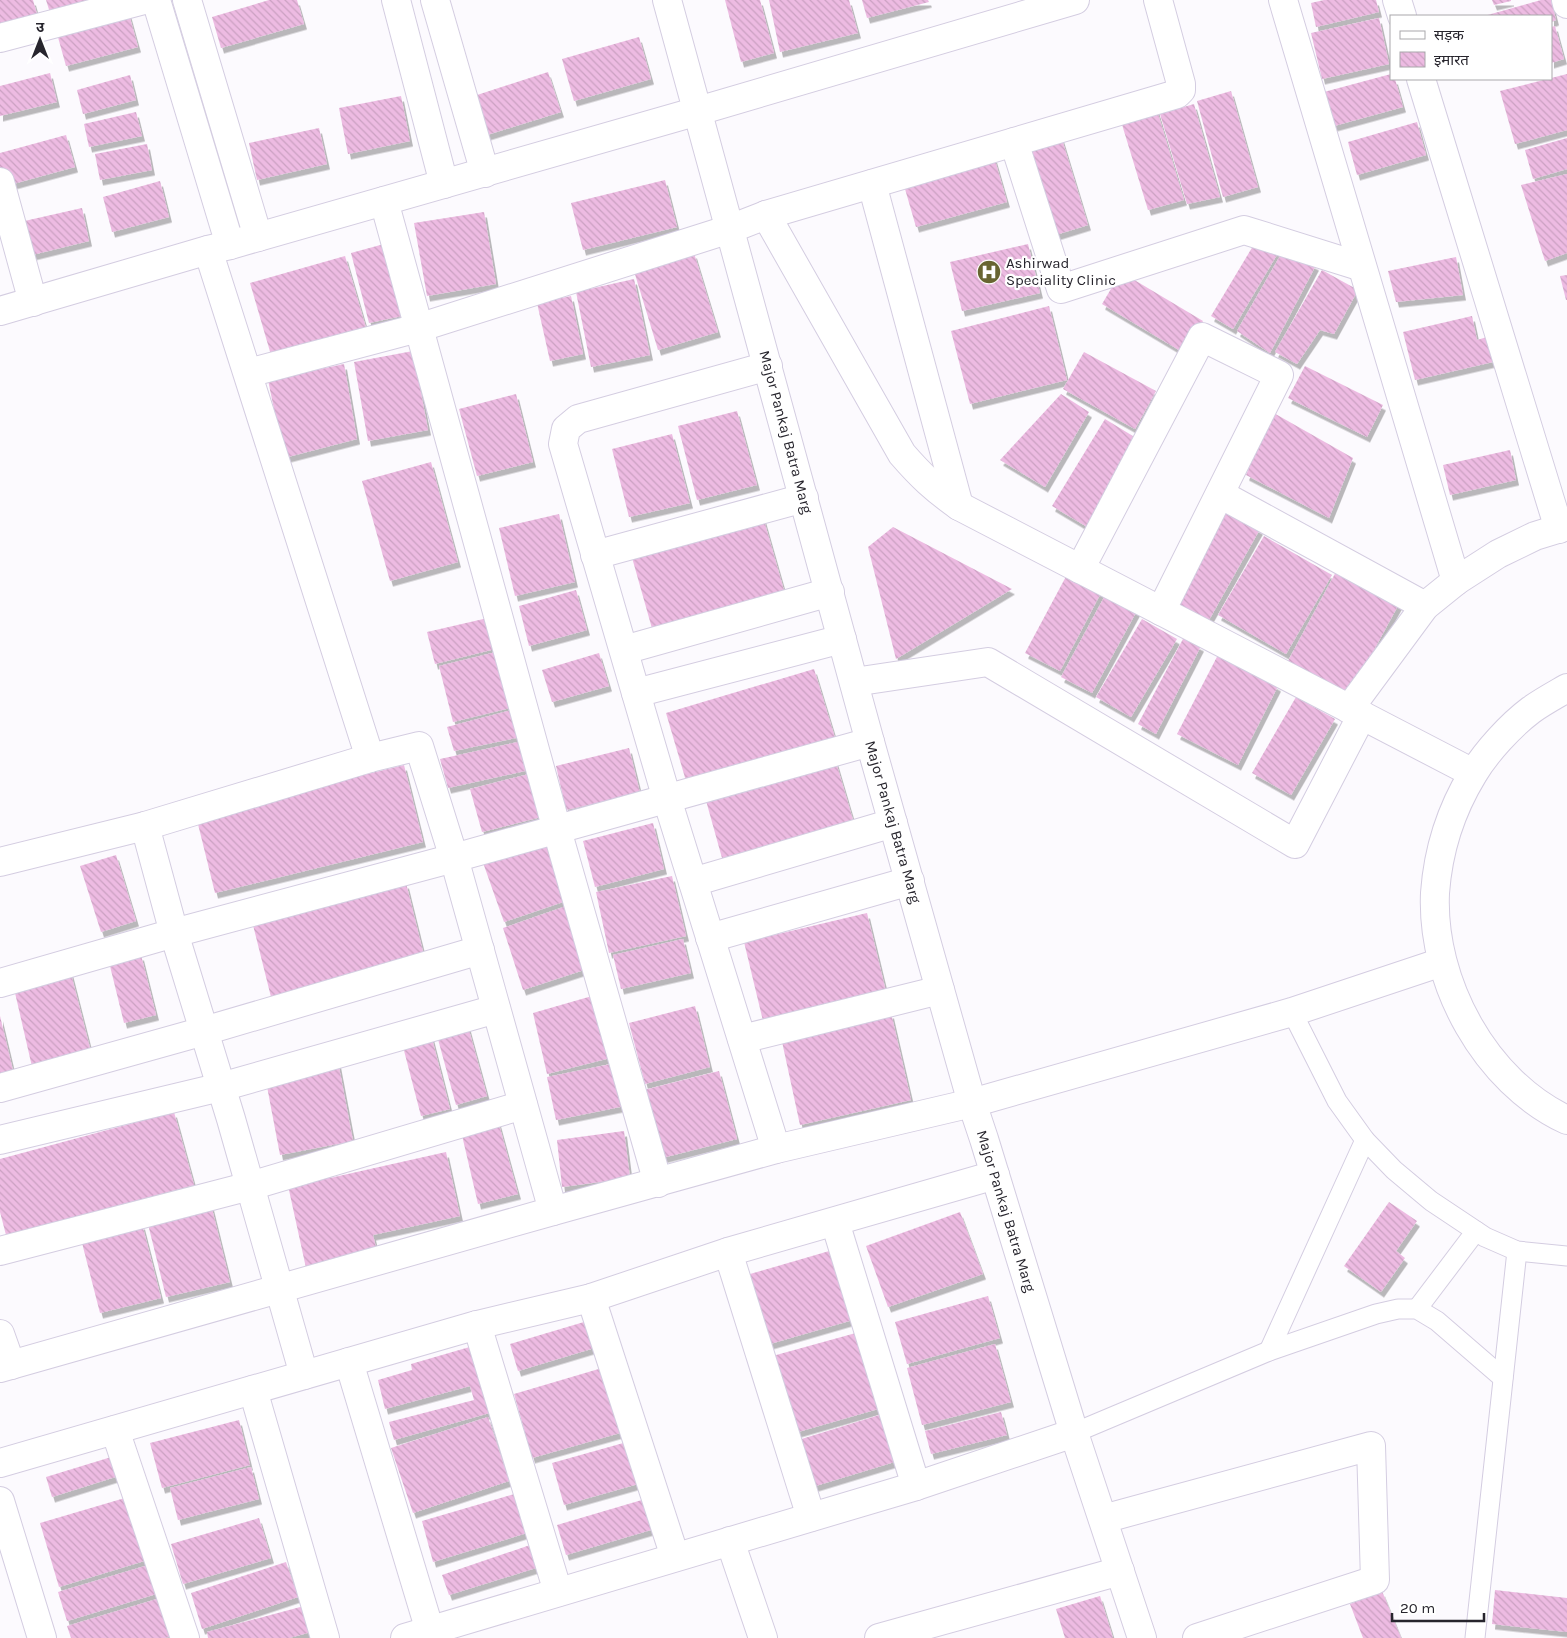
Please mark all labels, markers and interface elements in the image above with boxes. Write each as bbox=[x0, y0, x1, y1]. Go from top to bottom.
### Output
north arrow bbox=[15, 15, 65, 65]
legend bbox=[1390, 15, 1552, 80]
text: उ bbox=[36, 19, 45, 36]
text: सड़क bbox=[1434, 26, 1464, 44]
text: इमारत bbox=[1434, 51, 1469, 69]
place label: Ashirwad Speciality Clinic bbox=[1006, 254, 1116, 289]
hospital icon: Ashirwad Speciality Clinic bbox=[976, 259, 1002, 285]
street label: Major Pankaj Batra Marg bbox=[755, 348, 817, 516]
street label: Major Pankaj Batra Marg bbox=[861, 739, 925, 906]
street label: Major Pankaj Batra Marg bbox=[973, 1128, 1039, 1295]
scale bar bbox=[1392, 1590, 1484, 1622]
text: 20 m bbox=[1400, 1599, 1435, 1617]

